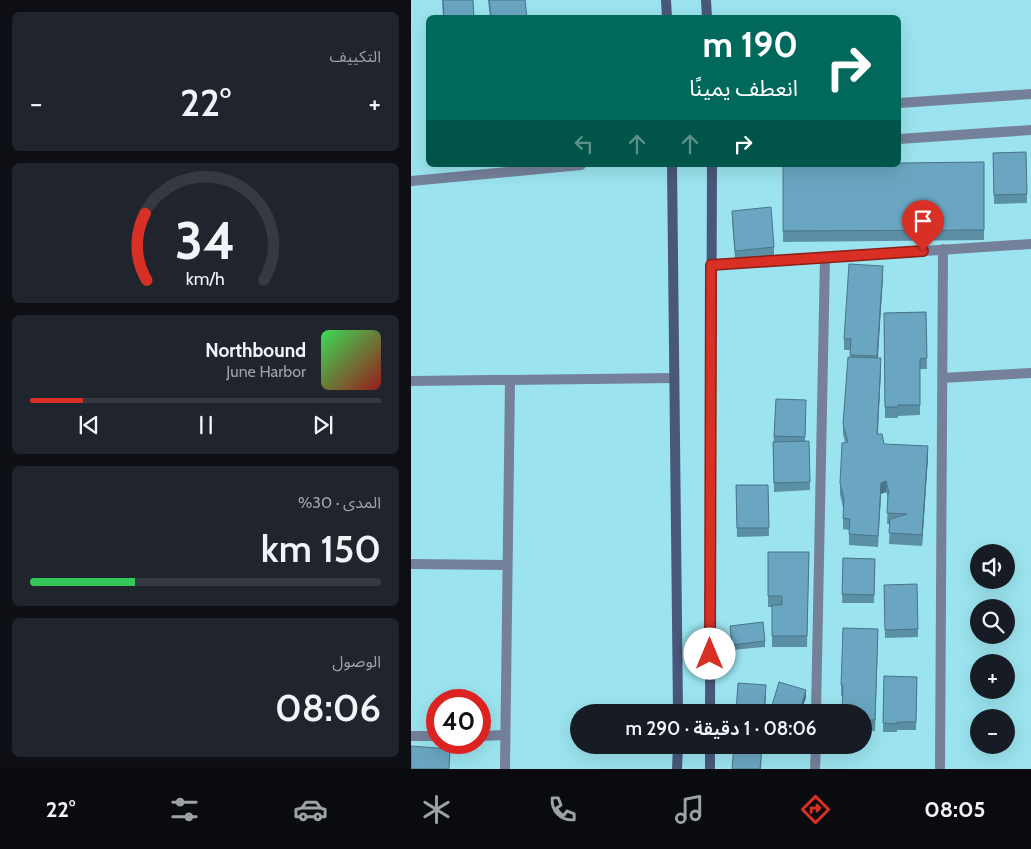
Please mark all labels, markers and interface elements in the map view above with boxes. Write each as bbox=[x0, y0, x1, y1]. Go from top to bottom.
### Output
text: 190 m bbox=[702, 23, 798, 66]
icon: right bbox=[816, 35, 881, 100]
text: التكييف bbox=[329, 47, 381, 66]
text: انعطف يمينًا bbox=[689, 75, 798, 102]
text: 22° bbox=[180, 79, 231, 126]
text: − bbox=[30, 86, 42, 120]
text: + bbox=[369, 86, 381, 120]
icon: left bbox=[570, 130, 598, 158]
icon: ahead bbox=[623, 130, 651, 158]
icon: ahead bbox=[676, 130, 704, 158]
icon: right bbox=[729, 130, 757, 158]
pin bbox=[902, 200, 944, 251]
icon: arrive bbox=[909, 207, 937, 235]
text: 34 bbox=[175, 209, 236, 272]
text: km/h bbox=[186, 268, 225, 289]
text: Northbound bbox=[205, 339, 306, 362]
text: June Harbor bbox=[226, 362, 306, 381]
icon: previous bbox=[75, 411, 103, 439]
icon: pause bbox=[192, 411, 220, 439]
icon: next bbox=[309, 411, 337, 439]
text: المدى · 30% bbox=[298, 493, 381, 512]
text: 150 km bbox=[261, 525, 381, 572]
map controls bbox=[970, 544, 1015, 754]
button: sound bbox=[970, 544, 1015, 589]
button: search bbox=[970, 599, 1015, 644]
position arrow bbox=[683, 627, 735, 679]
text: الوصول bbox=[332, 652, 381, 671]
button: + bbox=[970, 654, 1015, 699]
text: 08:06 bbox=[275, 684, 381, 731]
speed limit sign: 40 bbox=[426, 689, 491, 754]
button: − bbox=[970, 709, 1015, 754]
text: 08:06 · 1 دقيقة · 290 m bbox=[625, 717, 817, 740]
icon: filters bbox=[167, 792, 202, 827]
icon: car bbox=[293, 792, 328, 827]
icon: climate bbox=[419, 792, 454, 827]
icon: phone bbox=[545, 792, 580, 827]
icon: music bbox=[672, 792, 707, 827]
icon: directions bbox=[798, 792, 833, 827]
text: 22° bbox=[46, 796, 75, 823]
text: 08:05 bbox=[924, 796, 985, 823]

